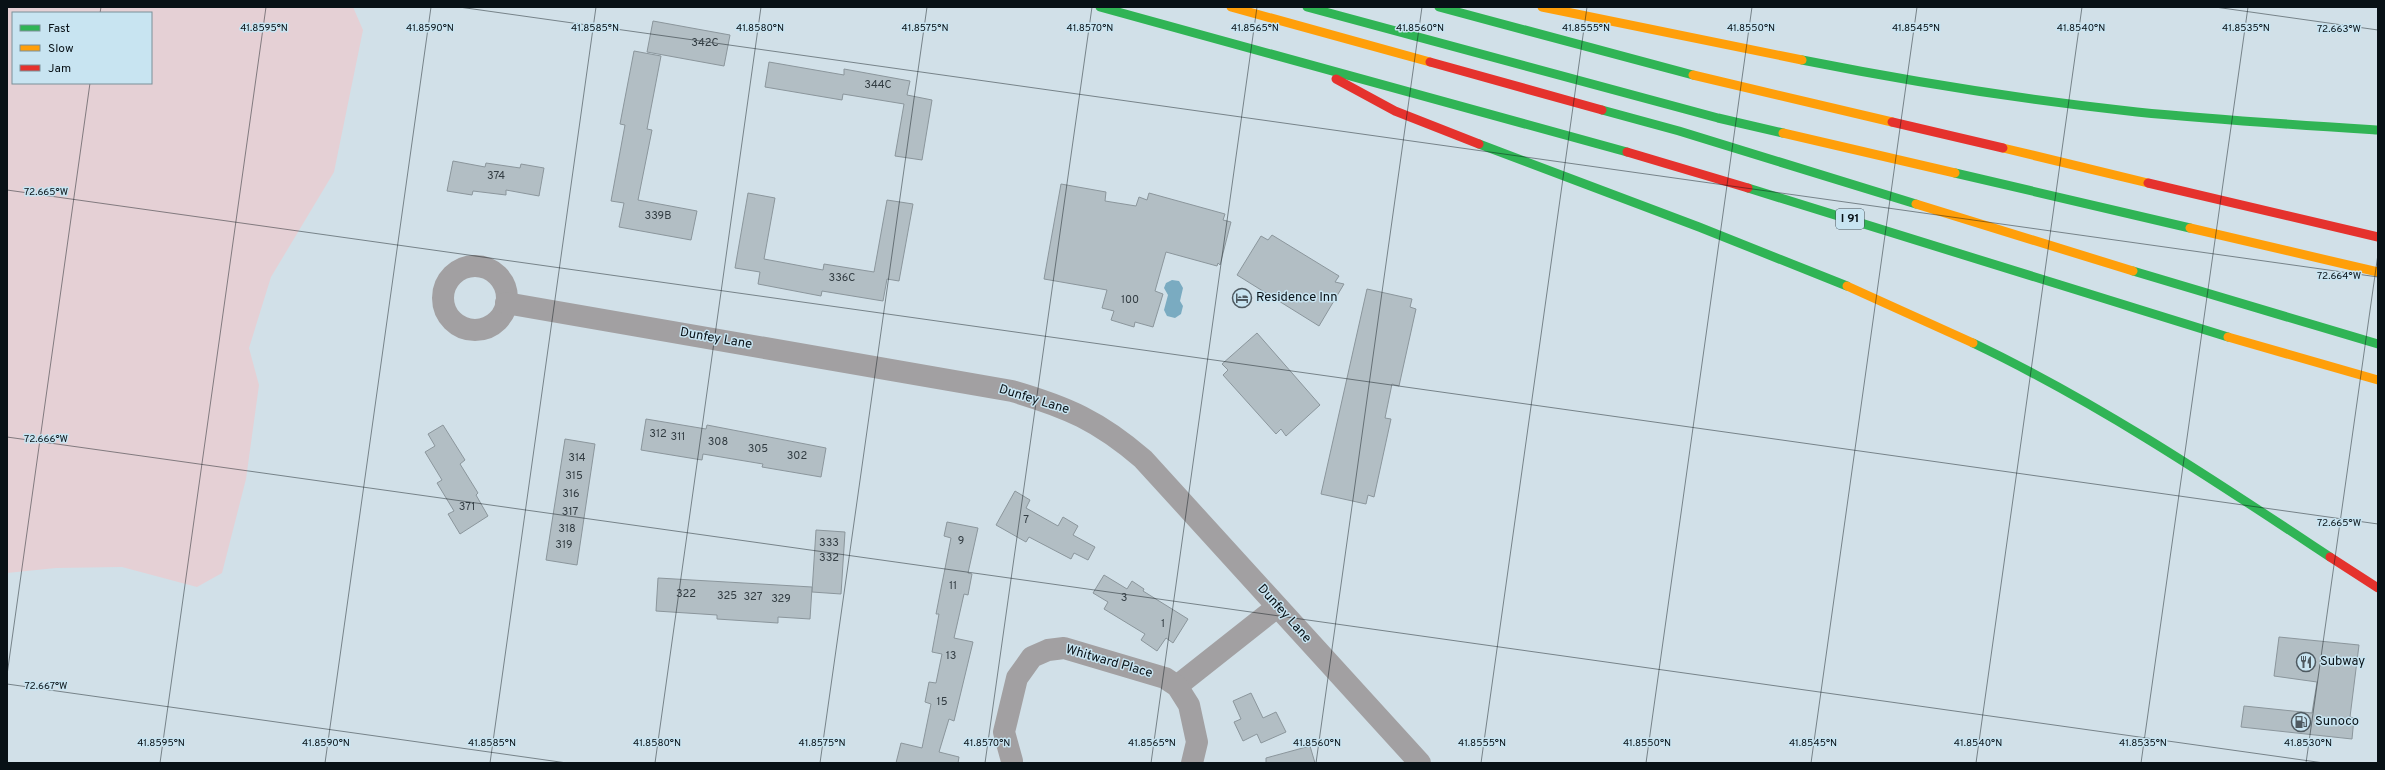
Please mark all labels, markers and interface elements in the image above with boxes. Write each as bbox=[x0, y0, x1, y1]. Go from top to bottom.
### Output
legend bbox=[12, 12, 152, 84]
text: Fast bbox=[48, 21, 70, 37]
text: 41.8595°N bbox=[240, 22, 288, 35]
text: 41.8590°N bbox=[406, 22, 454, 35]
text: 41.8585°N bbox=[571, 22, 619, 35]
text: 41.8580°N bbox=[736, 22, 784, 35]
text: 41.8575°N bbox=[902, 22, 948, 35]
text: 41.8570°N bbox=[1067, 22, 1113, 35]
text: 41.8565°N bbox=[1231, 22, 1279, 35]
text: 41.8560°N bbox=[1396, 22, 1444, 35]
text: 41.8555°N bbox=[1562, 22, 1610, 35]
text: 41.8550°N bbox=[1727, 22, 1775, 35]
text: 41.8545°N bbox=[1892, 22, 1940, 35]
text: 41.8540°N bbox=[2057, 22, 2105, 35]
text: 41.8535°N bbox=[2222, 22, 2270, 35]
text: 72.663°W bbox=[2317, 23, 2361, 36]
house number: 342C bbox=[691, 36, 719, 50]
text: Slow bbox=[48, 41, 74, 57]
text: Jam bbox=[48, 61, 71, 77]
house number: 344C bbox=[864, 78, 892, 92]
house number: 374 bbox=[487, 169, 505, 183]
text: 72.665°W bbox=[24, 186, 68, 199]
house number: 339B bbox=[645, 209, 671, 223]
road number: I 91 bbox=[1836, 209, 1864, 229]
text: 72.664°W bbox=[2317, 270, 2361, 283]
house number: 336C bbox=[829, 271, 855, 285]
hotel icon: Residence Inn bbox=[1231, 287, 1253, 309]
place label: Residence Inn bbox=[1256, 290, 1338, 306]
house number: 100 bbox=[1121, 293, 1139, 307]
street label: Dunfey Lane bbox=[679, 325, 753, 353]
street label: Dunfey Lane bbox=[997, 382, 1071, 418]
house number: 312 bbox=[649, 427, 667, 441]
house number: 311 bbox=[671, 430, 685, 444]
text: 72.666°W bbox=[24, 433, 68, 446]
house number: 308 bbox=[708, 435, 728, 449]
house number: 305 bbox=[748, 442, 768, 456]
house number: 302 bbox=[787, 449, 807, 463]
house number: 314 bbox=[568, 451, 586, 465]
house number: 315 bbox=[565, 469, 583, 483]
house number: 316 bbox=[562, 487, 580, 501]
house number: 371 bbox=[459, 500, 475, 514]
house number: 317 bbox=[562, 505, 578, 519]
house number: 7 bbox=[1023, 513, 1029, 527]
text: 72.665°W bbox=[2317, 517, 2361, 530]
house number: 318 bbox=[558, 522, 576, 536]
house number: 9 bbox=[958, 534, 964, 548]
house number: 333 bbox=[819, 536, 839, 550]
house number: 319 bbox=[555, 538, 573, 552]
house number: 332 bbox=[819, 551, 839, 565]
house number: 11 bbox=[949, 579, 957, 593]
street label: Dunfey Lane bbox=[1254, 581, 1314, 647]
house number: 322 bbox=[676, 587, 696, 601]
house number: 325 bbox=[717, 589, 737, 603]
house number: 327 bbox=[744, 590, 763, 604]
house number: 3 bbox=[1121, 591, 1127, 605]
house number: 329 bbox=[771, 592, 791, 606]
house number: 1 bbox=[1161, 617, 1165, 631]
street label: Whitward Place bbox=[1064, 642, 1154, 682]
house number: 13 bbox=[946, 649, 956, 663]
restaurant icon: Subway bbox=[2295, 651, 2317, 673]
place label: Subway bbox=[2320, 654, 2365, 670]
text: 72.667°W bbox=[25, 680, 67, 693]
house number: 15 bbox=[937, 695, 948, 709]
fuel station icon: Sunoco bbox=[2290, 711, 2312, 733]
place label: Sunoco bbox=[2315, 714, 2359, 730]
text: 41.8595°N bbox=[137, 737, 185, 750]
text: 41.8590°N bbox=[302, 737, 350, 750]
text: 41.8585°N bbox=[468, 737, 516, 750]
text: 41.8580°N bbox=[633, 737, 681, 750]
text: 41.8575°N bbox=[799, 737, 845, 750]
text: 41.8570°N bbox=[964, 737, 1010, 750]
text: 41.8565°N bbox=[1128, 737, 1176, 750]
text: 41.8560°N bbox=[1293, 737, 1341, 750]
text: 41.8555°N bbox=[1458, 737, 1506, 750]
text: 41.8550°N bbox=[1623, 737, 1671, 750]
text: 41.8545°N bbox=[1789, 737, 1837, 750]
text: 41.8540°N bbox=[1954, 737, 2002, 750]
text: 41.8535°N bbox=[2119, 737, 2167, 750]
text: 41.8530°N bbox=[2284, 737, 2332, 750]

